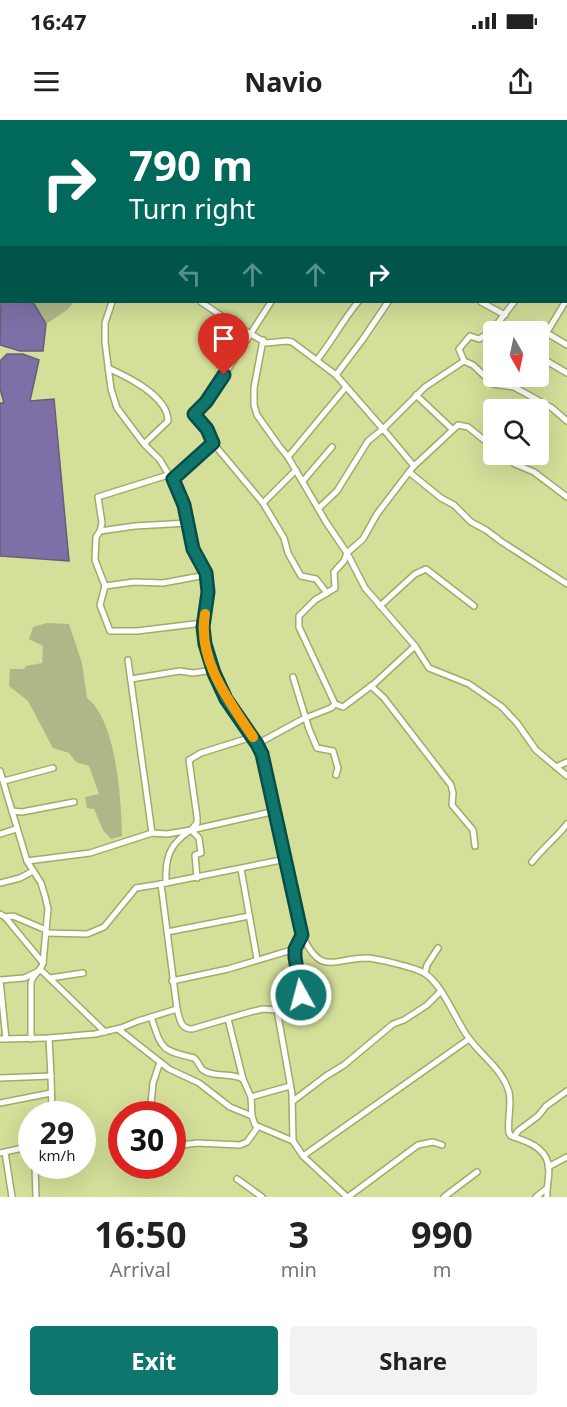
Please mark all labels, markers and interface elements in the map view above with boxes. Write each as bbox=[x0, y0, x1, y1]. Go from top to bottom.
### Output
text: 16:47 bbox=[30, 6, 87, 36]
text: Navio bbox=[244, 63, 323, 100]
icon: menu bbox=[30, 65, 63, 98]
icon: share bbox=[504, 65, 537, 98]
text: 790 m bbox=[129, 136, 253, 193]
icon: right bbox=[30, 144, 108, 222]
text: Turn right bbox=[129, 190, 255, 227]
icon: left bbox=[173, 258, 206, 291]
icon: ahead bbox=[236, 258, 269, 291]
icon: ahead bbox=[299, 258, 332, 291]
icon: right bbox=[362, 258, 395, 291]
pin bbox=[198, 313, 249, 375]
north arrow bbox=[483, 321, 549, 387]
map controls bbox=[483, 321, 549, 465]
icon: arrive bbox=[207, 322, 240, 355]
button: search bbox=[483, 399, 549, 465]
position arrow bbox=[269, 963, 333, 1027]
speed limit sign: 30 bbox=[108, 1101, 186, 1179]
text: 29 bbox=[40, 1112, 74, 1153]
text: km/h bbox=[39, 1145, 75, 1165]
text: 16:50 bbox=[94, 1210, 187, 1259]
text: 3 bbox=[289, 1210, 309, 1259]
text: 990 bbox=[411, 1210, 473, 1259]
text: Arrival bbox=[110, 1256, 171, 1283]
text: min bbox=[281, 1256, 317, 1283]
text: m bbox=[433, 1256, 451, 1283]
button: Exit bbox=[30, 1326, 278, 1395]
button: Share bbox=[290, 1326, 537, 1395]

